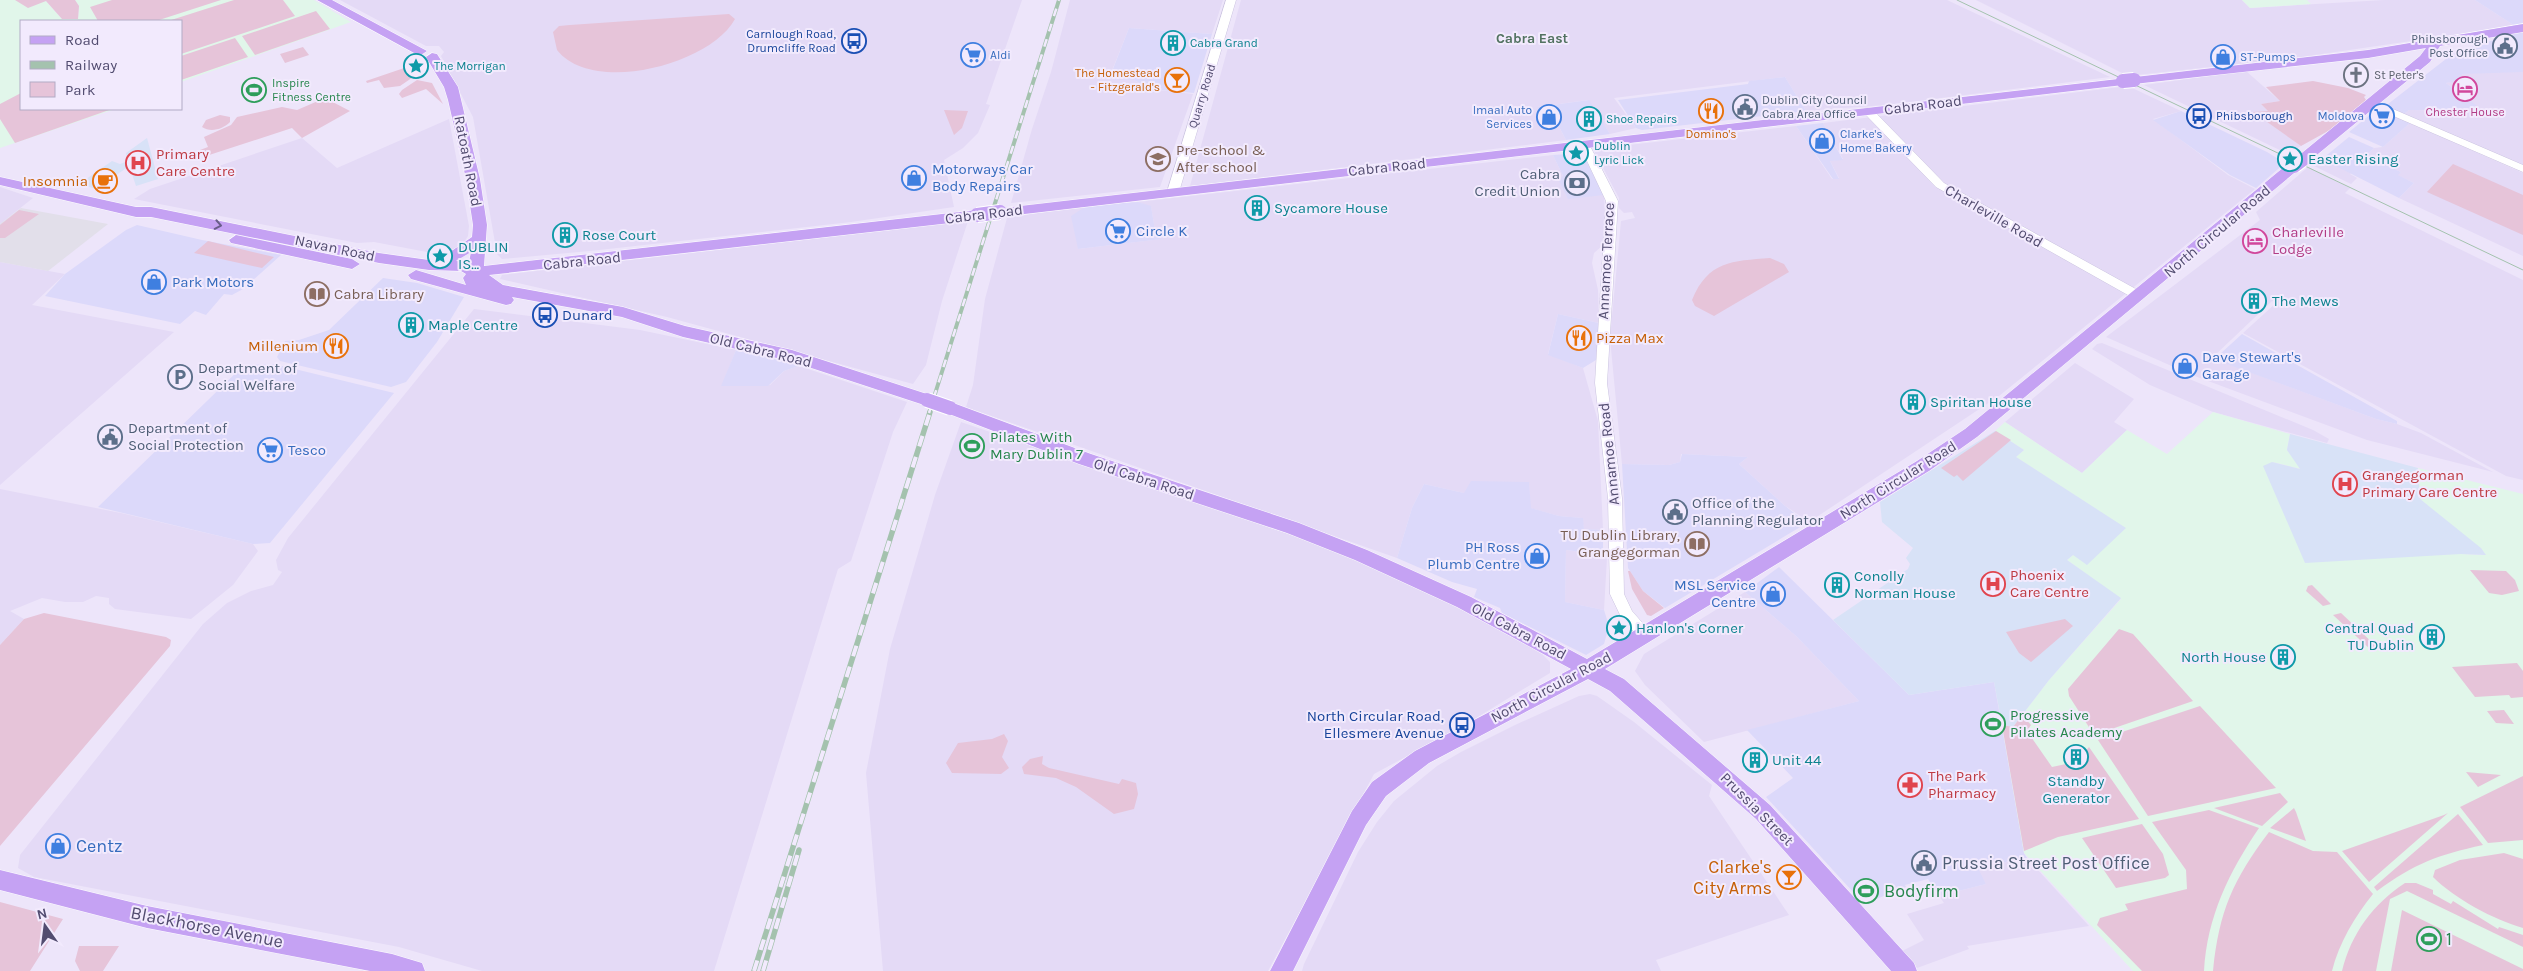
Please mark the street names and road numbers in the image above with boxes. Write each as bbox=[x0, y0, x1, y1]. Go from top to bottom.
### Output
street label: Quarry Road bbox=[1186, 62, 1218, 130]
street label: Cabra Road bbox=[1883, 91, 1963, 119]
street label: Ratoath Road bbox=[450, 114, 486, 208]
street label: Cabra Road bbox=[1347, 154, 1427, 180]
street label: Charleville Road bbox=[1942, 181, 2046, 251]
street label: North Circular Road bbox=[2160, 181, 2274, 281]
street label: Cabra Road bbox=[944, 200, 1024, 228]
street label: Annamoe Terrace bbox=[1594, 202, 1618, 320]
street label: Navan Road bbox=[293, 231, 377, 265]
street label: Cabra Road bbox=[542, 248, 622, 274]
street label: Old Cabra Road bbox=[708, 329, 814, 371]
street label: Annamoe Road bbox=[1595, 402, 1623, 506]
street label: North Circular Road bbox=[1836, 437, 1960, 523]
street label: Old Cabra Road bbox=[1092, 454, 1196, 504]
street label: Old Cabra Road bbox=[1469, 599, 1569, 663]
street label: North Circular Road bbox=[1488, 648, 1614, 726]
street label: Prussia Street bbox=[1717, 769, 1798, 850]
street label: Blackhorse Avenue bbox=[129, 901, 285, 953]

